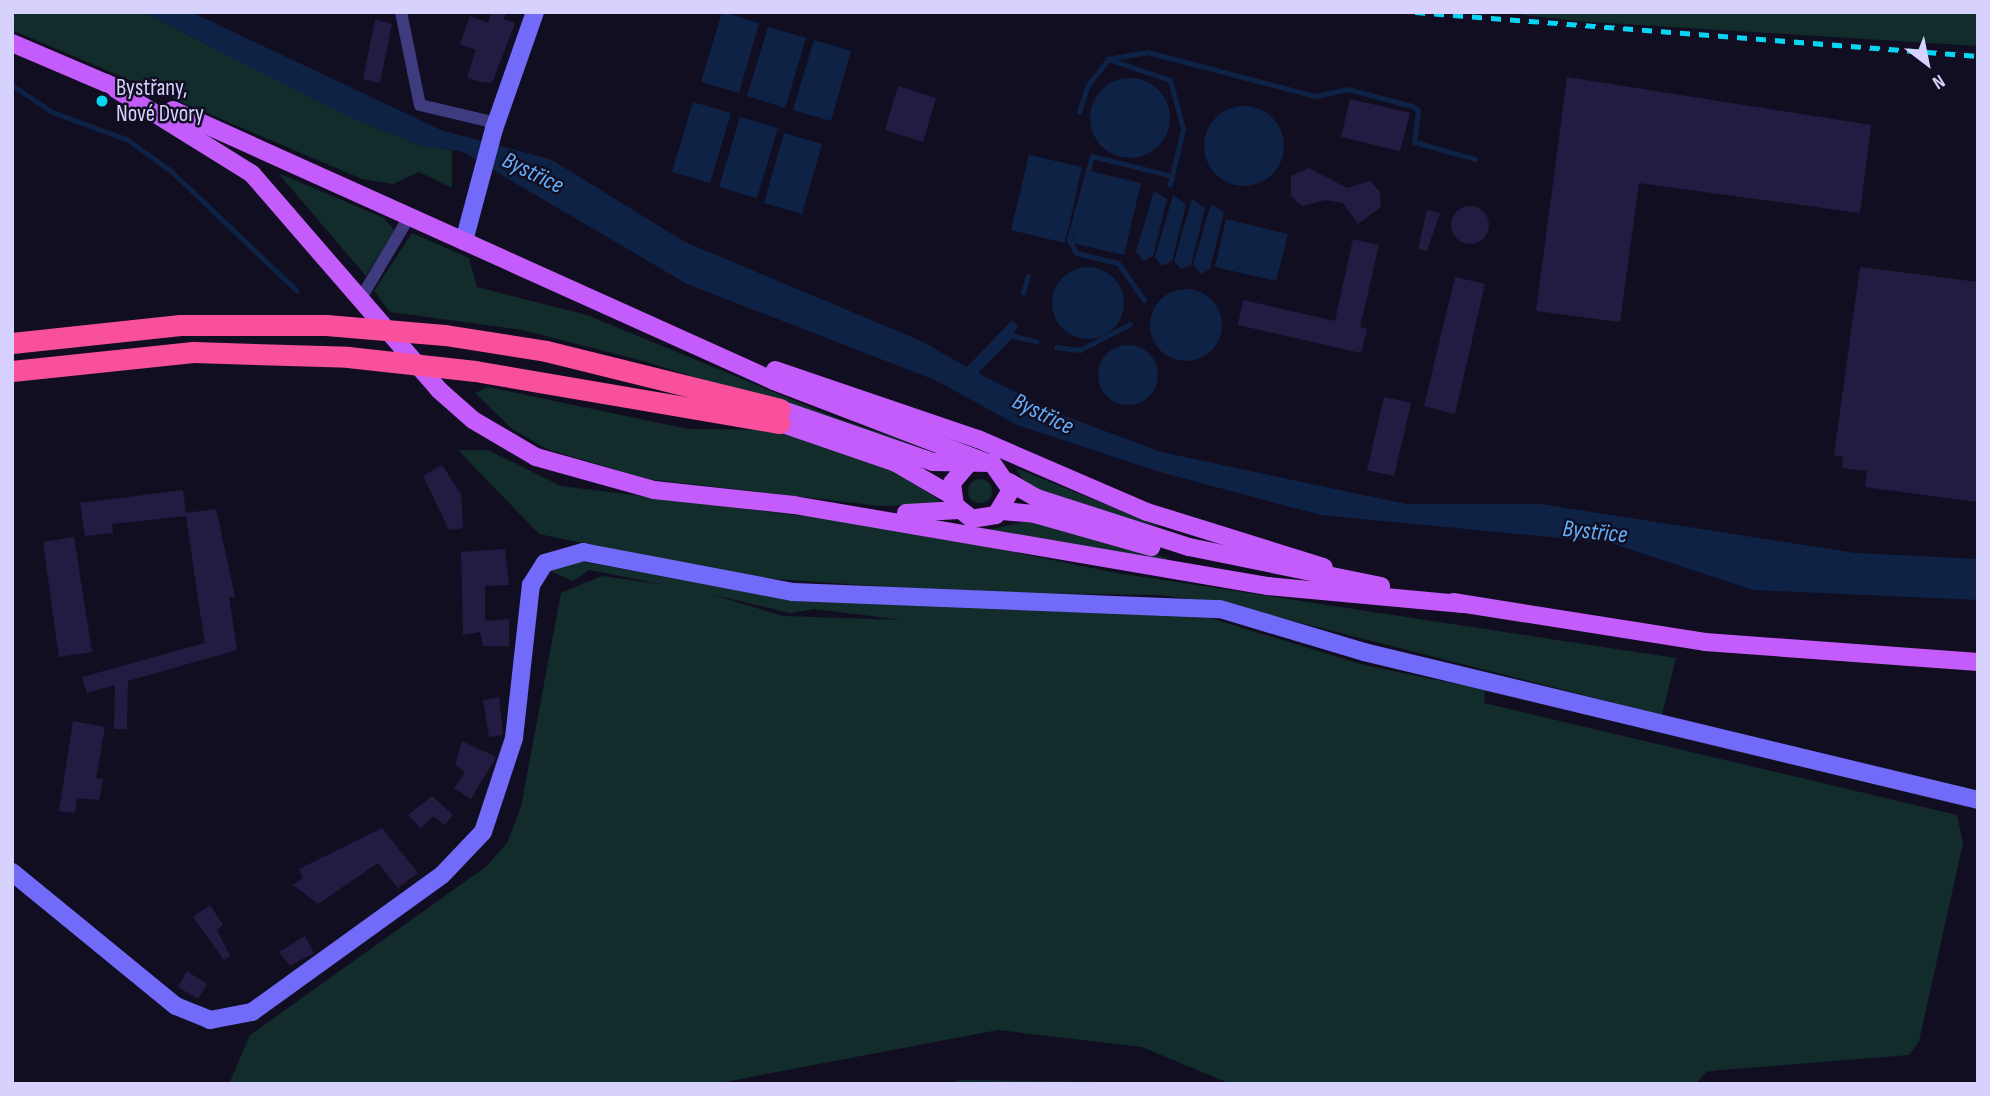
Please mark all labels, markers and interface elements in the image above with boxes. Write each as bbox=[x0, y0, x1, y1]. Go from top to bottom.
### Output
north arrow bbox=[1892, 28, 1962, 98]
text: N bbox=[1928, 69, 1949, 94]
place label: Bystřany, Nové Dvory bbox=[116, 74, 204, 128]
marker: Bystřany, Nové Dvory bbox=[94, 93, 110, 109]
water label: Bystřice bbox=[498, 146, 568, 200]
water label: Bystřice bbox=[1008, 387, 1078, 441]
water label: Bystřice bbox=[1561, 514, 1629, 550]

